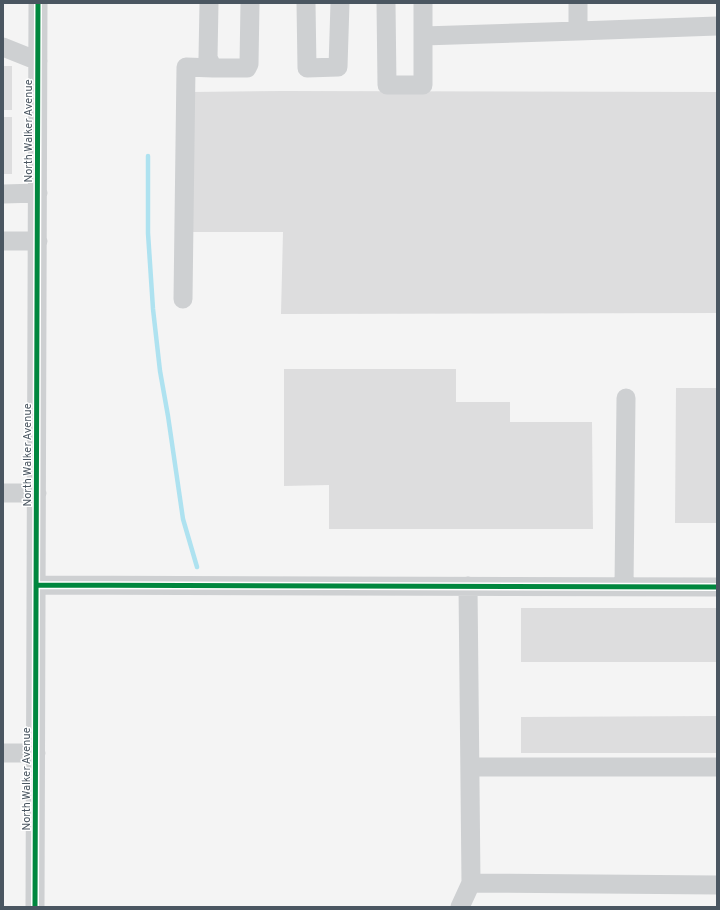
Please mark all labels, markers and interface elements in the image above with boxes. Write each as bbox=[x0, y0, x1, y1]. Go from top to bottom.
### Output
street label: North Walker Avenue bbox=[22, 79, 36, 183]
street label: North Walker Avenue bbox=[21, 403, 35, 507]
street label: North Walker Avenue bbox=[20, 727, 34, 831]

